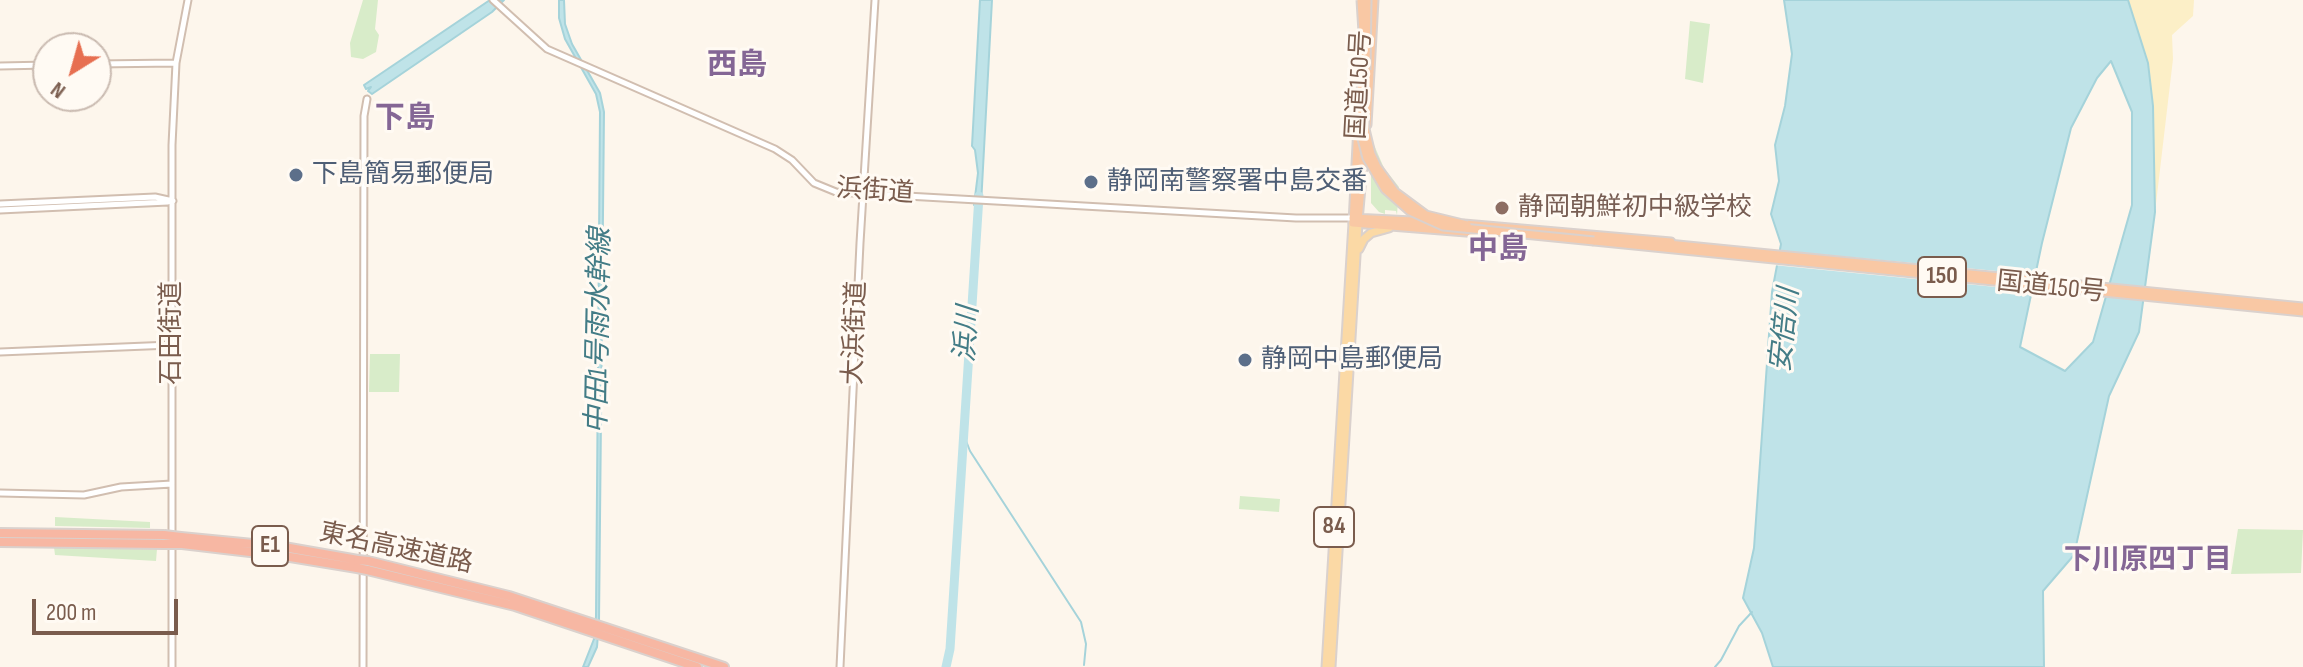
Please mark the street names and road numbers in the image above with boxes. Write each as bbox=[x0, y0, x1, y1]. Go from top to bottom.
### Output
street label: 国道150号 bbox=[1342, 30, 1378, 140]
street label: 浜街道 bbox=[835, 174, 915, 210]
road number: 150 bbox=[1918, 257, 1966, 297]
street label: 国道150号 bbox=[1995, 267, 2107, 309]
street label: 大浜街道 bbox=[839, 280, 873, 386]
street label: 石田街道 bbox=[156, 281, 188, 385]
road number: 84 bbox=[1314, 507, 1354, 547]
street label: 東名高速道路 bbox=[316, 518, 476, 580]
road number: E1 bbox=[252, 526, 288, 566]

